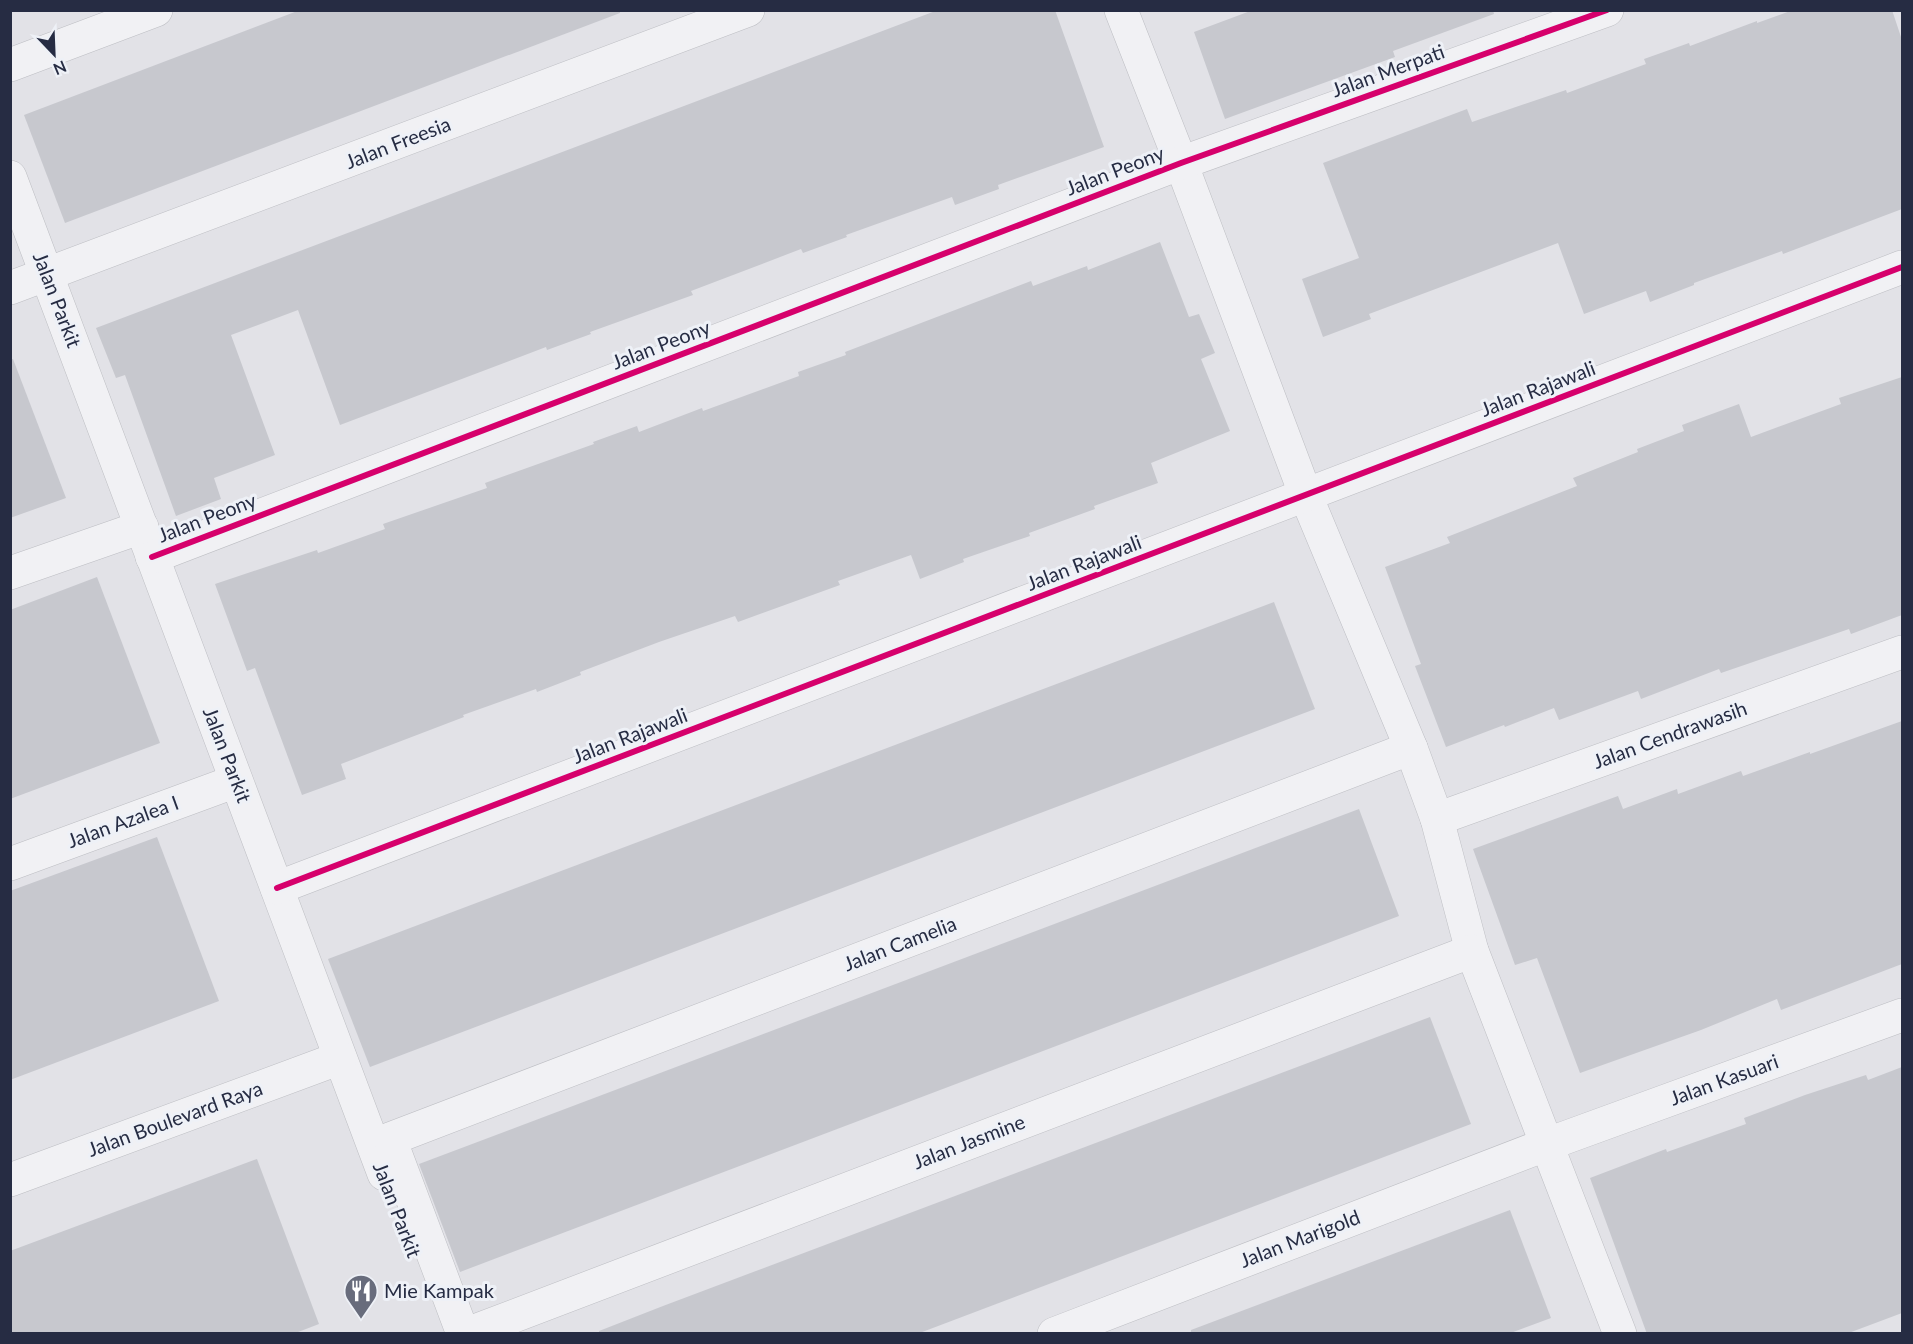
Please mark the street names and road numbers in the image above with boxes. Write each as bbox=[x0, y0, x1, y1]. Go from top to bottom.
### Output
street label: Jalan Merpati bbox=[1328, 39, 1447, 102]
street label: Jalan Freesia bbox=[342, 111, 454, 173]
street label: Jalan Peony bbox=[1062, 140, 1168, 200]
street label: Jalan Parkit bbox=[29, 249, 87, 351]
street label: Jalan Peony bbox=[608, 314, 714, 374]
street label: Jalan Rajawali bbox=[1477, 355, 1598, 421]
street label: Jalan Peony bbox=[154, 487, 260, 547]
street label: Jalan Rajawali bbox=[1023, 529, 1144, 595]
street label: Jalan Cendrawasih bbox=[1589, 695, 1750, 773]
street label: Jalan Rajawali bbox=[569, 702, 690, 768]
street label: Jalan Parkit bbox=[199, 704, 257, 806]
street label: Jalan Azalea I bbox=[64, 790, 182, 852]
street label: Jalan Camelia bbox=[840, 911, 959, 976]
street label: Jalan Kasuari bbox=[1666, 1048, 1781, 1110]
street label: Jalan Boulevard Raya bbox=[84, 1075, 266, 1161]
street label: Jalan Jasmine bbox=[909, 1109, 1028, 1173]
street label: Jalan Parkit bbox=[369, 1159, 427, 1261]
street label: Jalan Marigold bbox=[1236, 1204, 1363, 1272]

